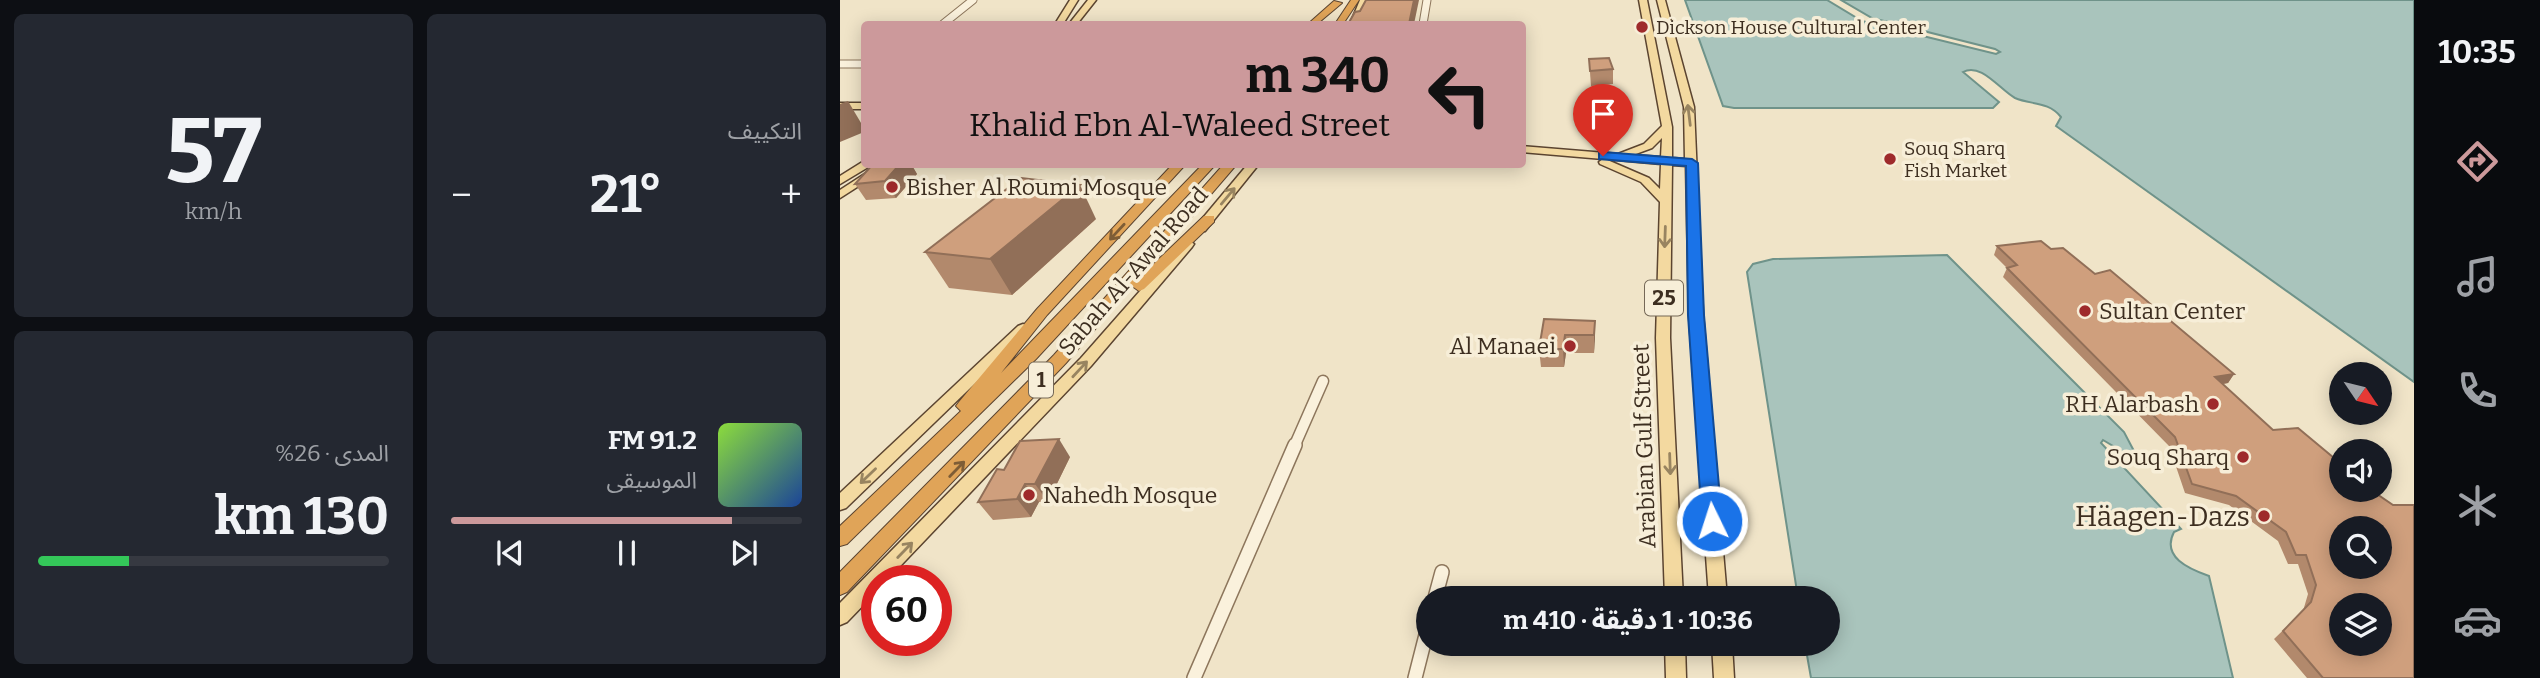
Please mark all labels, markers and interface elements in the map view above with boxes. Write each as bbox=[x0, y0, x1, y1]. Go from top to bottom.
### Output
place label: Dickson House Cultural Center bbox=[1656, 16, 1926, 39]
marker: Dickson House Cultural Center bbox=[1634, 19, 1650, 35]
text: 10:35 bbox=[2438, 33, 2516, 71]
text: 340 m bbox=[1245, 46, 1390, 105]
icon: left bbox=[1414, 49, 1505, 140]
pin bbox=[1573, 84, 1633, 156]
icon: arrive bbox=[1584, 95, 1622, 133]
text: 57 bbox=[165, 97, 262, 206]
one-way arrow bbox=[1683, 104, 1696, 127]
text: Khalid Ebn Al-Waleed Street bbox=[969, 106, 1390, 144]
text: التكييف bbox=[728, 117, 802, 145]
place label: Souq Sharq Fish Market bbox=[1904, 137, 2007, 182]
icon: directions bbox=[2453, 137, 2502, 186]
marker: Souq Sharq Fish Market bbox=[1882, 151, 1898, 167]
text: 21° bbox=[590, 163, 662, 226]
text: − bbox=[451, 172, 472, 218]
text: + bbox=[780, 172, 802, 218]
place label: Bisher Al Roumi Mosque bbox=[906, 173, 1167, 201]
marker: Bisher Al Roumi Mosque bbox=[884, 179, 900, 195]
street label: Sabah Al-Awal Road bbox=[1052, 181, 1214, 361]
one-way arrow bbox=[1220, 187, 1236, 205]
text: km/h bbox=[185, 197, 242, 225]
one-way arrow bbox=[1109, 223, 1125, 241]
one-way arrow bbox=[1658, 225, 1671, 248]
icon: music bbox=[2453, 252, 2502, 301]
road number: 25 bbox=[1645, 280, 1683, 316]
place label: Sultan Center bbox=[2099, 297, 2245, 325]
marker: Sultan Center bbox=[2077, 303, 2093, 319]
place label: Al Manaei bbox=[1450, 332, 1556, 360]
marker: Al Manaei bbox=[1562, 338, 1578, 354]
street label: Arabian Gulf Street bbox=[1626, 343, 1662, 549]
one-way arrow bbox=[1072, 361, 1089, 378]
road number: 1 bbox=[1029, 362, 1053, 398]
north arrow bbox=[2329, 362, 2392, 425]
map controls bbox=[2329, 362, 2392, 656]
icon: phone bbox=[2453, 366, 2502, 415]
place label: RH Alarbash bbox=[2065, 390, 2199, 418]
marker: RH Alarbash bbox=[2205, 396, 2221, 412]
text: 91.2 FM bbox=[608, 425, 697, 456]
text: المدى · 26% bbox=[275, 439, 389, 467]
button: sound bbox=[2329, 439, 2392, 502]
place label: Souq Sharq bbox=[2107, 443, 2230, 471]
marker: Souq Sharq bbox=[2235, 449, 2251, 465]
one-way arrow bbox=[1663, 453, 1676, 476]
one-way arrow bbox=[949, 460, 966, 477]
text: الموسيقى bbox=[606, 466, 697, 494]
one-way arrow bbox=[860, 468, 877, 485]
place label: Nahedh Mosque bbox=[1043, 481, 1217, 509]
icon: climate bbox=[2453, 481, 2502, 530]
position arrow bbox=[1675, 484, 1749, 558]
text: 130 km bbox=[214, 485, 389, 548]
marker: Nahedh Mosque bbox=[1021, 487, 1037, 503]
place label: Häagen-Dazs bbox=[2075, 500, 2250, 533]
marker: Häagen-Dazs bbox=[2256, 508, 2272, 524]
button: search bbox=[2329, 516, 2392, 579]
icon: previous bbox=[491, 534, 529, 572]
icon: pause bbox=[608, 534, 646, 572]
icon: next bbox=[725, 534, 763, 572]
one-way arrow bbox=[896, 542, 913, 559]
speed limit sign: 60 bbox=[861, 565, 952, 656]
button: layers bbox=[2329, 593, 2392, 656]
icon: car bbox=[2453, 596, 2502, 645]
text: 10:36 · 1 دقيقة · 410 m bbox=[1503, 605, 1753, 636]

